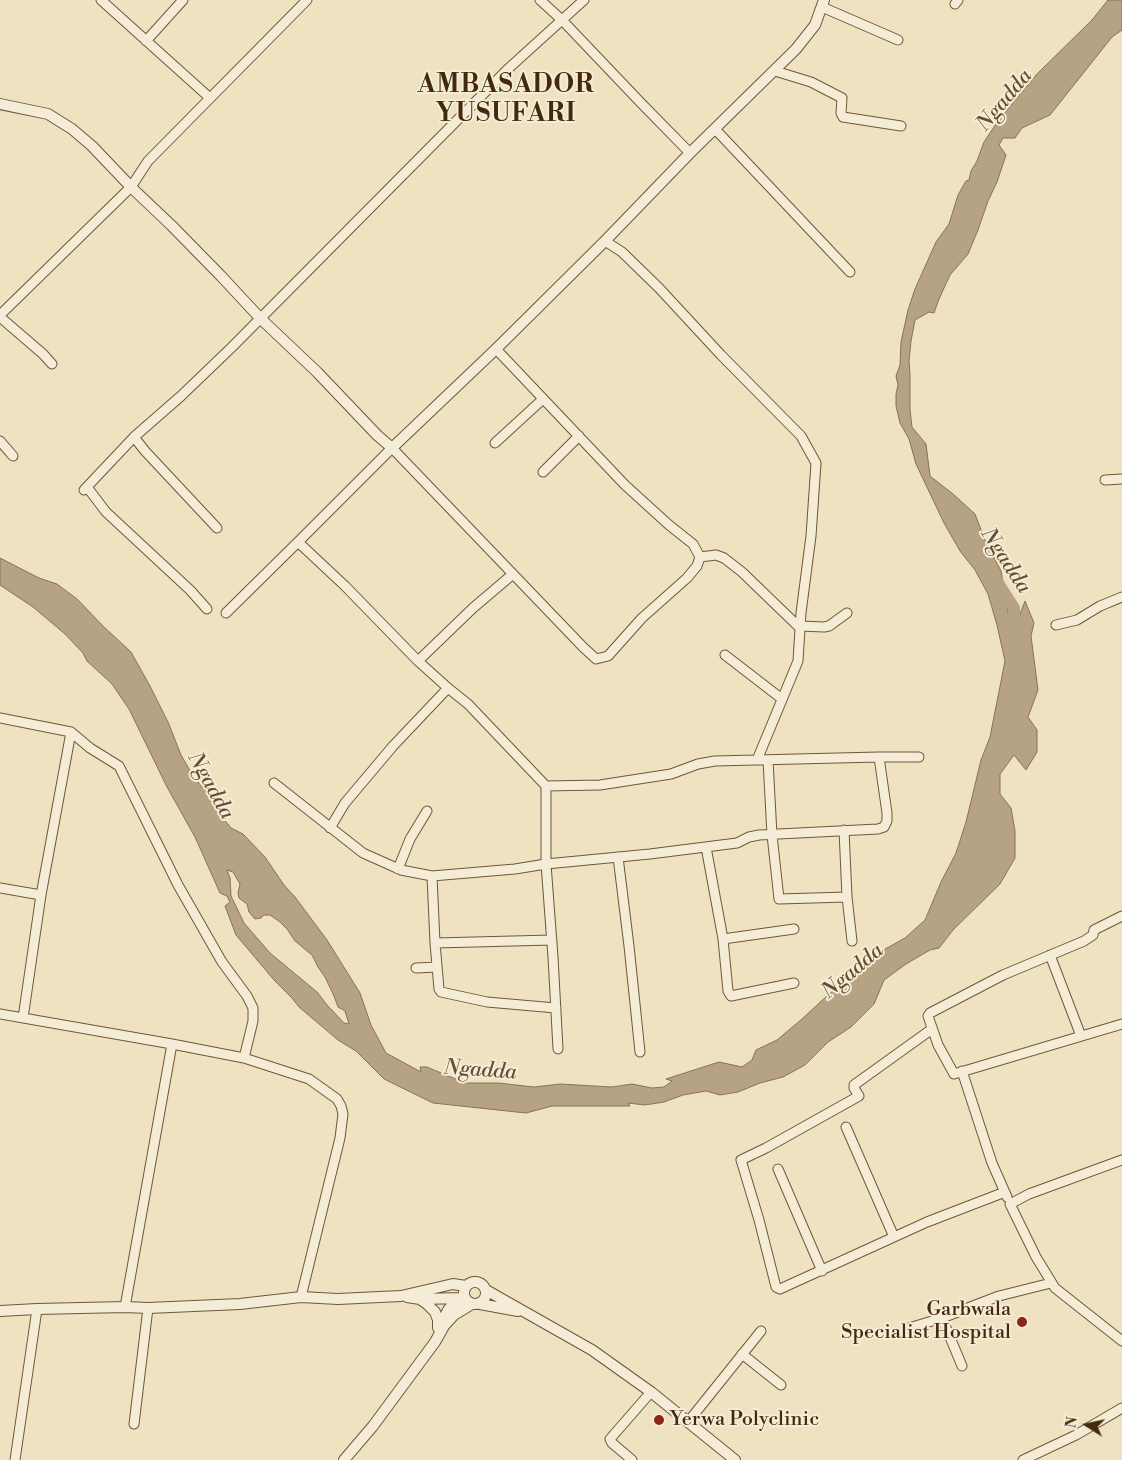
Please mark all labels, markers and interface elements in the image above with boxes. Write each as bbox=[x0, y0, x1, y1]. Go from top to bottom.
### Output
water label: Ngadda bbox=[972, 65, 1038, 137]
district label: AMBASADOR YUSUFARI bbox=[416, 71, 596, 130]
water label: Ngadda bbox=[974, 523, 1036, 599]
water label: Ngadda bbox=[181, 748, 239, 824]
water label: Ngadda bbox=[817, 939, 889, 1005]
water label: Ngadda bbox=[443, 1056, 517, 1086]
place label: Garbwala Specialist Hospital bbox=[841, 1298, 1011, 1345]
marker: Garbwala Specialist Hospital bbox=[1015, 1315, 1029, 1329]
north arrow bbox=[1062, 1400, 1112, 1450]
place label: Yerwa Polyclinic bbox=[670, 1408, 819, 1432]
marker: Yerwa Polyclinic bbox=[652, 1413, 666, 1427]
text: N bbox=[1062, 1415, 1082, 1429]

